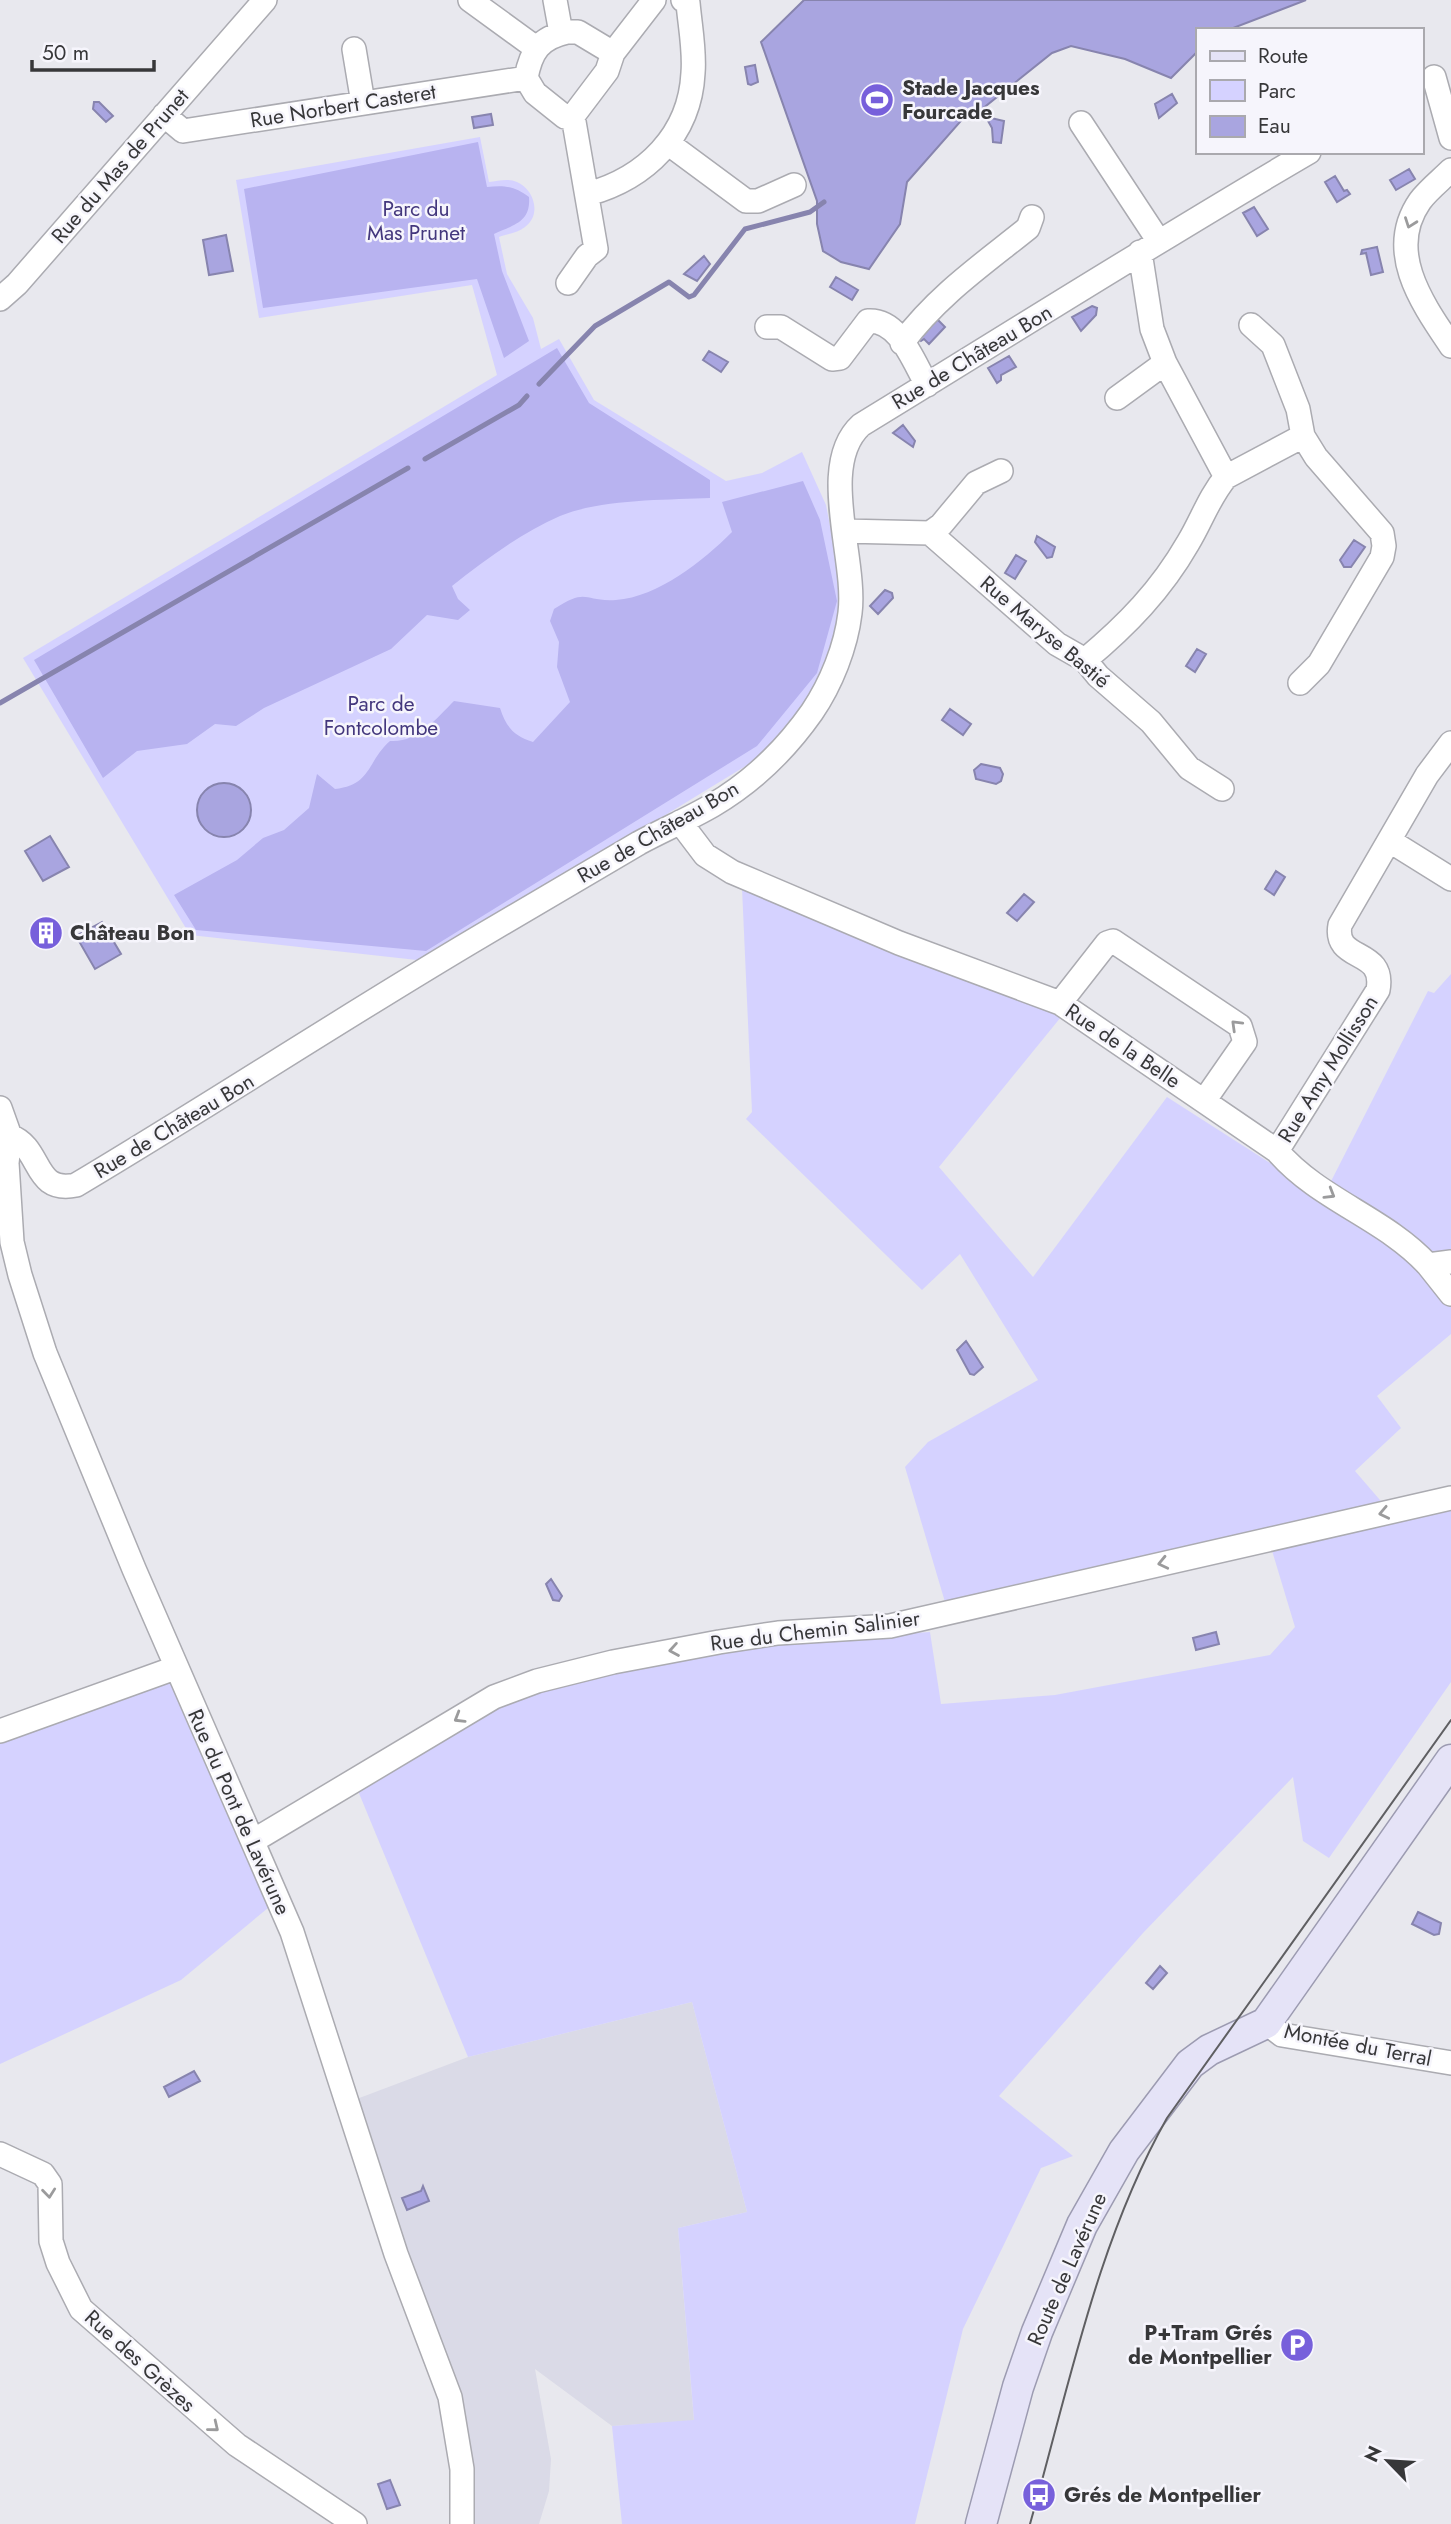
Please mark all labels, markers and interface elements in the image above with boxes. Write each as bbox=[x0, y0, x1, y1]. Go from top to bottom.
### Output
scale bar bbox=[32, 28, 154, 72]
legend bbox=[1196, 28, 1423, 154]
text: 50 m bbox=[42, 38, 89, 68]
text: Route bbox=[1258, 41, 1308, 71]
place label: Stade Jacques Fourcade bbox=[902, 73, 1040, 127]
text: Parc bbox=[1258, 76, 1296, 106]
street label: Rue Norbert Casteret bbox=[248, 77, 438, 135]
sports icon: Stade Jacques Fourcade bbox=[858, 81, 896, 119]
street label: Rue du Mas de Prunet bbox=[44, 82, 196, 250]
text: Eau bbox=[1258, 111, 1291, 141]
park label: Parc du Mas Prunet bbox=[367, 194, 465, 248]
one-way arrow bbox=[1405, 216, 1419, 228]
street label: Rue de Château Bon bbox=[886, 297, 1058, 417]
street label: Rue Maryse Bastié bbox=[974, 569, 1117, 695]
park label: Parc de Fontcolombe bbox=[324, 689, 438, 743]
street label: Rue de Château Bon bbox=[572, 773, 744, 891]
building icon: Château Bon bbox=[27, 914, 65, 952]
place label: Château Bon bbox=[70, 918, 195, 948]
street label: Rue Amy Mollisson bbox=[1271, 990, 1385, 1148]
street label: Rue de la Belle bbox=[1059, 996, 1187, 1096]
one-way arrow bbox=[1231, 1021, 1244, 1034]
street label: Rue de Château Bon bbox=[88, 1066, 260, 1186]
one-way arrow bbox=[1322, 1185, 1335, 1198]
one-way arrow bbox=[1378, 1504, 1390, 1519]
one-way arrow bbox=[1157, 1555, 1169, 1569]
street label: Rue du Chemin Salinier bbox=[708, 1603, 922, 1659]
one-way arrow bbox=[668, 1642, 680, 1657]
street label: Rue du Pont de Lavérune bbox=[180, 1704, 298, 1920]
one-way arrow bbox=[454, 1710, 466, 1723]
street label: Montée du Terral bbox=[1282, 2016, 1434, 2074]
street label: Route de Lavérune bbox=[1020, 2187, 1114, 2350]
one-way arrow bbox=[41, 2188, 56, 2199]
street label: Rue des Grèzes bbox=[78, 2303, 202, 2419]
place label: P+Tram Grés de Montpellier bbox=[1128, 2318, 1272, 2372]
parking icon: P+Tram Grés de Montpellier bbox=[1278, 2326, 1316, 2364]
one-way arrow bbox=[207, 2418, 219, 2431]
north arrow bbox=[1353, 2426, 1423, 2496]
text: N bbox=[1358, 2441, 1388, 2467]
bus stop icon: Grés de Montpellier bbox=[1020, 2476, 1058, 2514]
place label: Grés de Montpellier bbox=[1064, 2480, 1262, 2510]

